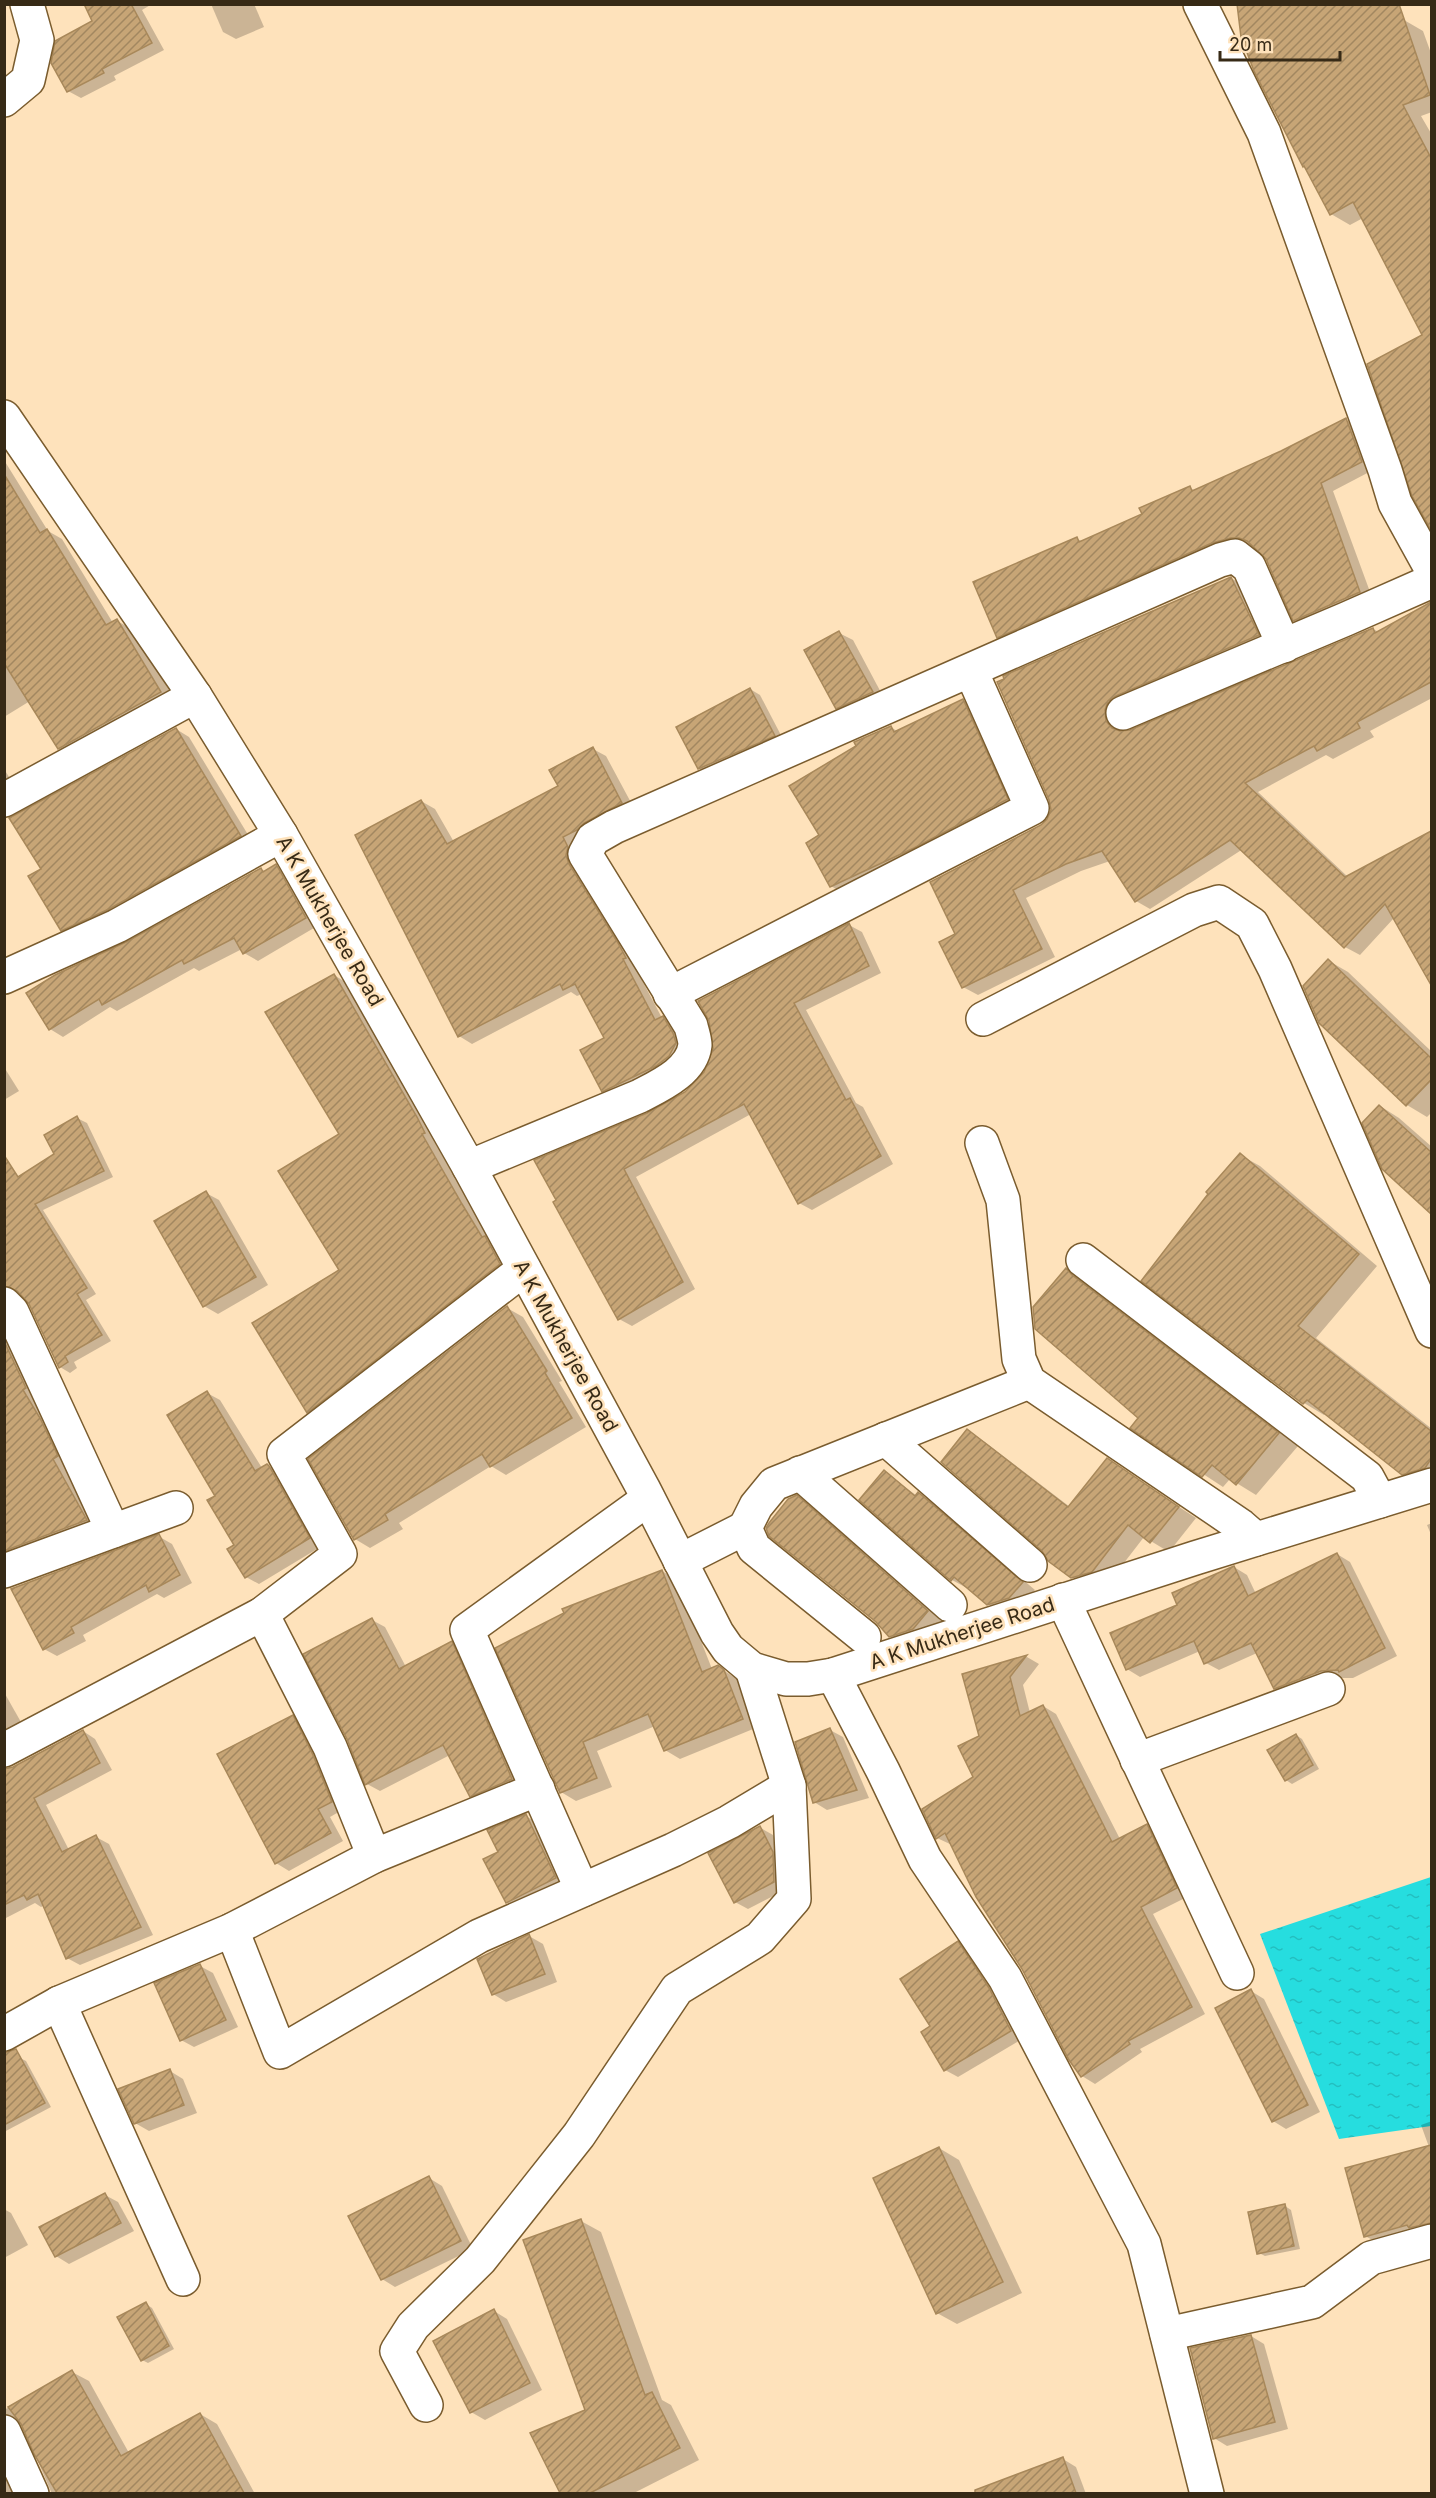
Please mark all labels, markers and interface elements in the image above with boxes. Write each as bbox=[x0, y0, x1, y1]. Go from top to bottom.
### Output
scale bar bbox=[1220, 24, 1340, 62]
text: 20 m bbox=[1229, 34, 1272, 55]
street label: A K Mukherjee Road bbox=[271, 832, 389, 1010]
street label: A K Mukherjee Road bbox=[509, 1256, 623, 1436]
street label: A K Mukherjee Road bbox=[867, 1592, 1057, 1674]

